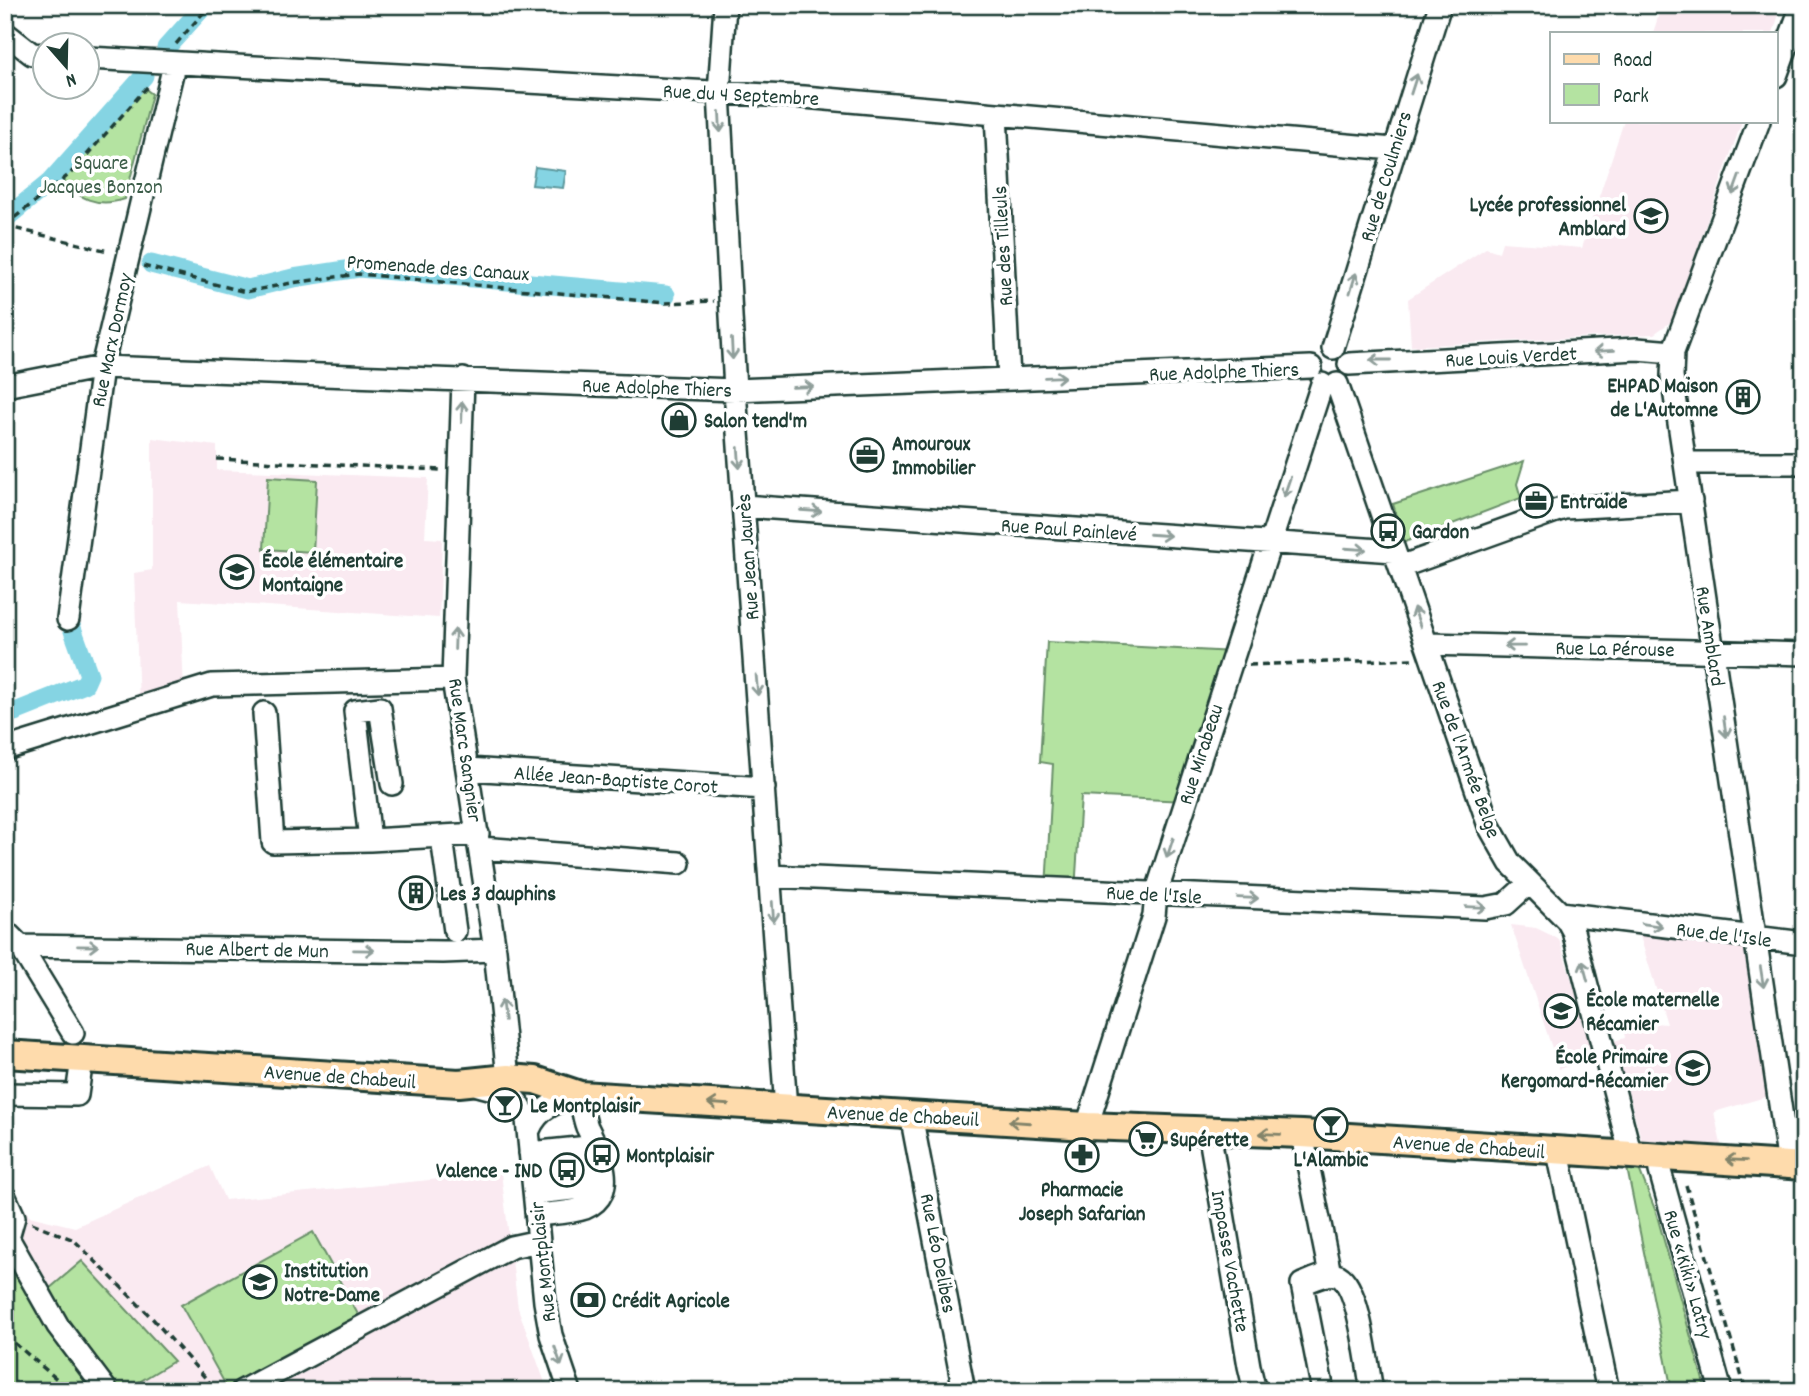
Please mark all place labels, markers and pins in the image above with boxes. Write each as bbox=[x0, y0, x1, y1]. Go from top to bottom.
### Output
place label: Lycée professionnel Amblard bbox=[1469, 192, 1627, 246]
school or university icon: Lycée professionnel Amblard bbox=[1632, 197, 1670, 235]
place label: EHPAD Maison de L'Automne bbox=[1607, 373, 1718, 427]
building icon: EHPAD Maison de L'Automne bbox=[1724, 378, 1762, 416]
shop icon: Salon tend'm bbox=[660, 401, 698, 439]
place label: Salon tend'm bbox=[704, 408, 807, 438]
place label: Amouroux Immobilier bbox=[892, 431, 977, 485]
office icon: Amouroux Immobilier bbox=[848, 436, 886, 474]
office icon: Entraide bbox=[1517, 482, 1555, 520]
place label: Entraide bbox=[1560, 489, 1628, 519]
bus stop icon: Gardon bbox=[1369, 512, 1407, 550]
place label: Gardon bbox=[1412, 519, 1469, 549]
place label: École élémentaire Montaigne bbox=[262, 548, 403, 602]
school or university icon: École élémentaire Montaigne bbox=[218, 553, 256, 591]
building icon: Les 3 dauphins bbox=[397, 874, 435, 912]
place label: Les 3 dauphins bbox=[440, 881, 556, 911]
place label: École maternelle Récamier bbox=[1586, 987, 1720, 1041]
school or university icon: École maternelle Récamier bbox=[1542, 992, 1580, 1030]
place label: École Primaire Kergomard-Récamier bbox=[1501, 1044, 1669, 1098]
school or university icon: École Primaire Kergomard-Récamier bbox=[1674, 1049, 1712, 1087]
bar icon: Le Montplaisir bbox=[486, 1086, 524, 1124]
place label: Le Montplaisir bbox=[530, 1093, 642, 1123]
bar icon: L'Alambic bbox=[1312, 1106, 1350, 1144]
supermarket icon: Supérette bbox=[1127, 1120, 1165, 1158]
place label: Supérette bbox=[1170, 1127, 1249, 1157]
bus stop icon: Montplaisir bbox=[583, 1136, 621, 1174]
pharmacy icon: Pharmacie Joseph Safarian bbox=[1063, 1136, 1101, 1174]
place label: Montplaisir bbox=[626, 1143, 715, 1173]
place label: L'Alambic bbox=[1294, 1147, 1369, 1177]
bus stop icon: Valence - IND bbox=[548, 1151, 586, 1189]
place label: Valence - IND bbox=[436, 1158, 542, 1188]
place label: Pharmacie Joseph Safarian bbox=[1019, 1177, 1146, 1231]
place label: Institution Notre-Dame bbox=[284, 1258, 380, 1312]
school or university icon: Institution Notre-Dame bbox=[241, 1263, 279, 1301]
bank icon: Crédit Agricole bbox=[569, 1281, 607, 1319]
place label: Crédit Agricole bbox=[612, 1288, 730, 1318]

